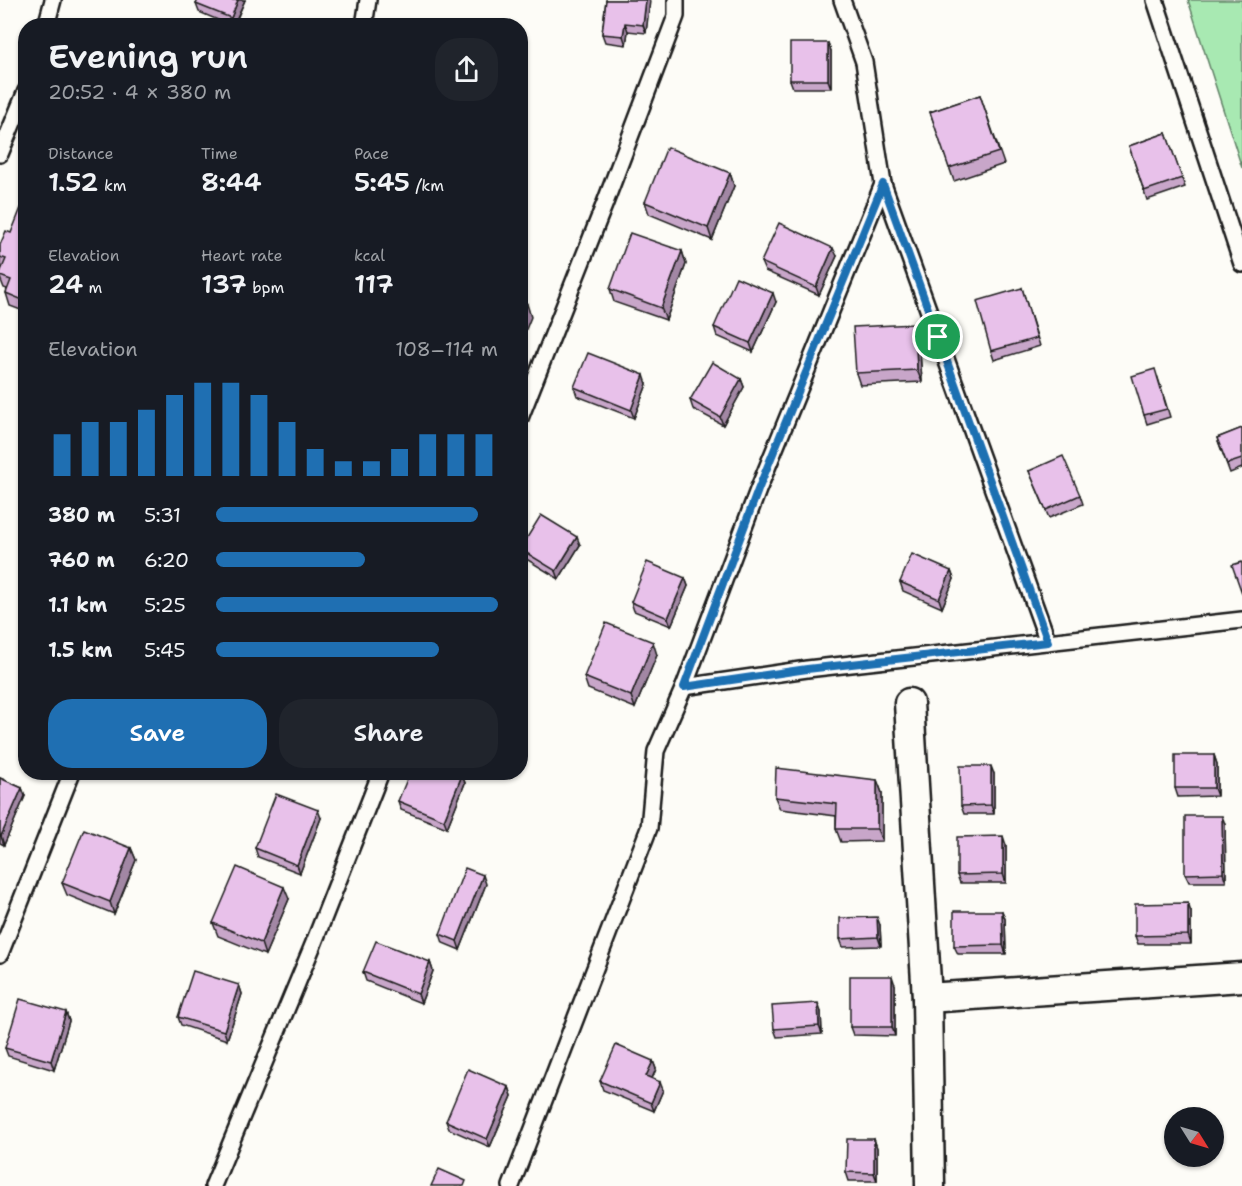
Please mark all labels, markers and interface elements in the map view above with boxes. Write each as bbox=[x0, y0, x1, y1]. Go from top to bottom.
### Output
text: Evening run bbox=[48, 34, 248, 79]
button: share bbox=[435, 38, 498, 101]
text: 20:52 · 4 × 380 m bbox=[48, 79, 231, 105]
text: Distance bbox=[48, 143, 114, 164]
text: Time bbox=[201, 143, 238, 164]
text: Pace bbox=[354, 143, 389, 164]
text: 1.52 bbox=[48, 164, 98, 199]
text: 8:44 bbox=[201, 164, 262, 199]
text: 5:45 bbox=[354, 164, 410, 199]
text: km bbox=[98, 175, 127, 196]
text: /km bbox=[410, 175, 444, 196]
text: Elevation bbox=[48, 245, 120, 266]
text: Heart rate bbox=[201, 245, 283, 266]
text: kcal bbox=[354, 245, 385, 266]
text: 24 bbox=[48, 266, 83, 301]
text: 137 bbox=[201, 266, 247, 301]
text: 117 bbox=[354, 266, 394, 301]
text: m bbox=[83, 277, 102, 298]
text: bpm bbox=[247, 277, 284, 298]
pin bbox=[912, 311, 963, 362]
icon: arrive bbox=[921, 320, 954, 353]
text: Elevation bbox=[48, 336, 138, 362]
text: 108–114 m bbox=[395, 336, 498, 362]
text: 380 m bbox=[48, 502, 115, 528]
text: 5:31 bbox=[144, 502, 181, 528]
text: 760 m bbox=[48, 547, 115, 573]
text: 6:20 bbox=[144, 547, 189, 573]
text: 1.1 km bbox=[48, 592, 107, 618]
text: 5:25 bbox=[144, 592, 186, 618]
text: 1.5 km bbox=[48, 637, 112, 663]
text: 5:45 bbox=[144, 637, 185, 663]
button: Save bbox=[48, 699, 267, 768]
button: Share bbox=[279, 699, 498, 768]
north arrow bbox=[1164, 1107, 1224, 1167]
map controls bbox=[1164, 1107, 1224, 1167]

